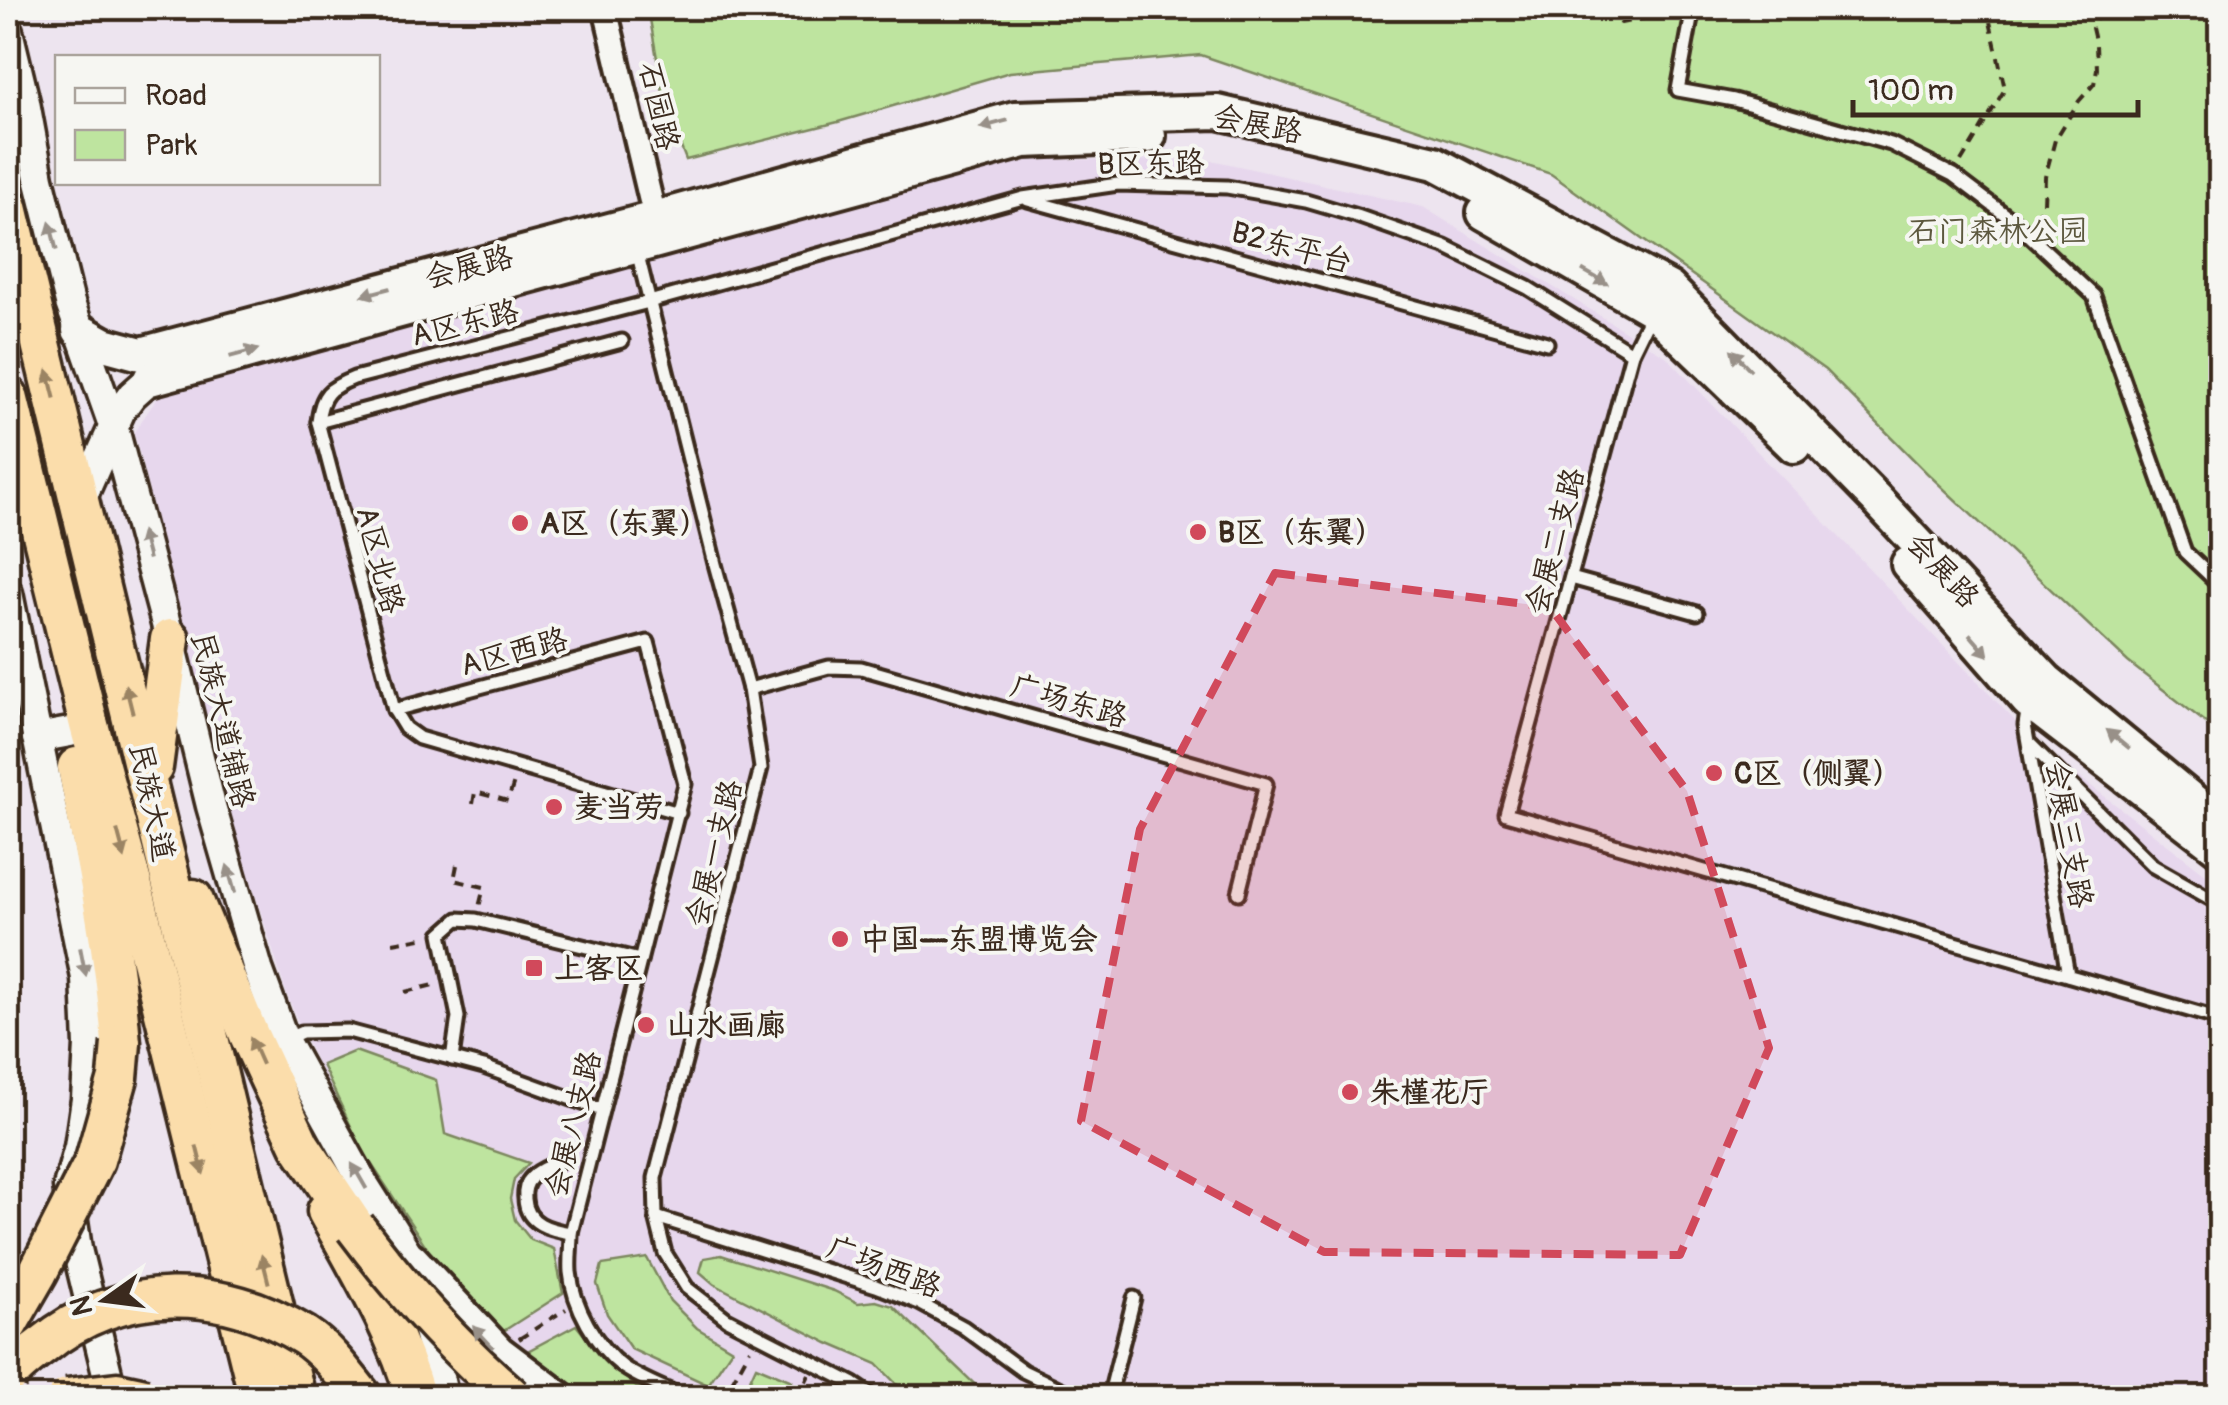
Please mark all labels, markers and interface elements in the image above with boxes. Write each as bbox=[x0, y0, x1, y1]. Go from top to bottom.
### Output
legend bbox=[55, 55, 380, 185]
scale bar bbox=[1853, 55, 2138, 117]
street label: 石园路 bbox=[630, 58, 687, 154]
text: 100 m bbox=[1868, 72, 1954, 109]
text: Road bbox=[145, 77, 207, 114]
street label: 会展路 bbox=[1210, 98, 1306, 151]
one-way arrow bbox=[978, 116, 1009, 132]
text: Park bbox=[145, 127, 198, 164]
street label: B区东路 bbox=[1097, 144, 1205, 183]
park label: 石门森林公园 bbox=[1908, 213, 2088, 250]
street label: B2东平台 bbox=[1227, 214, 1356, 281]
one-way arrow bbox=[45, 220, 61, 251]
street label: 会展路 bbox=[421, 238, 517, 297]
one-way arrow bbox=[1581, 267, 1609, 285]
one-way arrow bbox=[361, 284, 392, 300]
street label: A区东路 bbox=[408, 292, 523, 355]
one-way arrow bbox=[229, 345, 260, 361]
one-way arrow bbox=[1729, 349, 1753, 373]
one-way arrow bbox=[43, 368, 58, 399]
street label: 会展二支路 bbox=[1518, 464, 1593, 618]
street label: A区北路 bbox=[347, 502, 412, 618]
place label: A区（东翼） bbox=[540, 505, 709, 542]
marker: A区（东翼） bbox=[509, 512, 531, 534]
place label: B区（东翼） bbox=[1218, 514, 1385, 551]
marker: B区（东翼） bbox=[1187, 521, 1209, 543]
street label: 会展路 bbox=[1898, 525, 1987, 616]
one-way arrow bbox=[136, 529, 152, 560]
street label: A区西路 bbox=[456, 620, 572, 685]
street label: 民族大道辅路 bbox=[183, 628, 262, 812]
one-way arrow bbox=[1968, 632, 1990, 657]
street label: 广场东路 bbox=[1006, 667, 1132, 736]
one-way arrow bbox=[120, 683, 136, 714]
one-way arrow bbox=[2106, 729, 2131, 750]
street label: 民族大道 bbox=[121, 740, 182, 865]
place label: C区（侧翼） bbox=[1734, 755, 1903, 792]
street label: 会展三支路 bbox=[2037, 757, 2100, 911]
marker: C区（侧翼） bbox=[1703, 762, 1725, 784]
street label: 会展一支路 bbox=[678, 776, 751, 930]
place label: 麦当劳 bbox=[574, 789, 664, 826]
marker: 麦当劳 bbox=[543, 796, 565, 818]
one-way arrow bbox=[114, 829, 129, 860]
one-way arrow bbox=[223, 863, 239, 894]
place label: 中国—东盟博览会 bbox=[860, 921, 1098, 958]
marker: 中国—东盟博览会 bbox=[829, 928, 851, 950]
one-way arrow bbox=[75, 947, 91, 978]
place label: 上客区 bbox=[554, 950, 644, 987]
marker: 上客区 bbox=[523, 957, 545, 979]
place label: 山水画廊 bbox=[666, 1007, 786, 1044]
marker: 山水画廊 bbox=[635, 1014, 657, 1036]
one-way arrow bbox=[248, 1036, 264, 1066]
street label: 会展八支路 bbox=[537, 1047, 610, 1201]
place label: 朱槿花厅 bbox=[1370, 1074, 1490, 1111]
marker: 朱槿花厅 bbox=[1339, 1081, 1361, 1103]
one-way arrow bbox=[193, 1145, 208, 1176]
one-way arrow bbox=[351, 1162, 369, 1190]
street label: 广场西路 bbox=[821, 1229, 946, 1306]
north arrow bbox=[55, 1250, 155, 1350]
one-way arrow bbox=[256, 1253, 272, 1284]
text: N bbox=[63, 1292, 101, 1319]
one-way arrow bbox=[472, 1325, 495, 1349]

